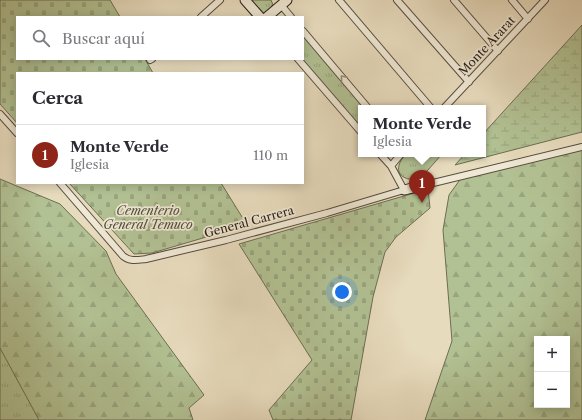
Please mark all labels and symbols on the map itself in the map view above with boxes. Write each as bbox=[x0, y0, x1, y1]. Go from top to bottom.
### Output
street label: Monte Ararat bbox=[455, 12, 519, 79]
one-way arrow bbox=[341, 76, 348, 83]
pin: 1 bbox=[409, 170, 435, 203]
street label: General Carrera bbox=[202, 202, 296, 241]
park label: Cementerio General Temuco bbox=[103, 203, 193, 232]
your location bbox=[332, 282, 352, 302]

